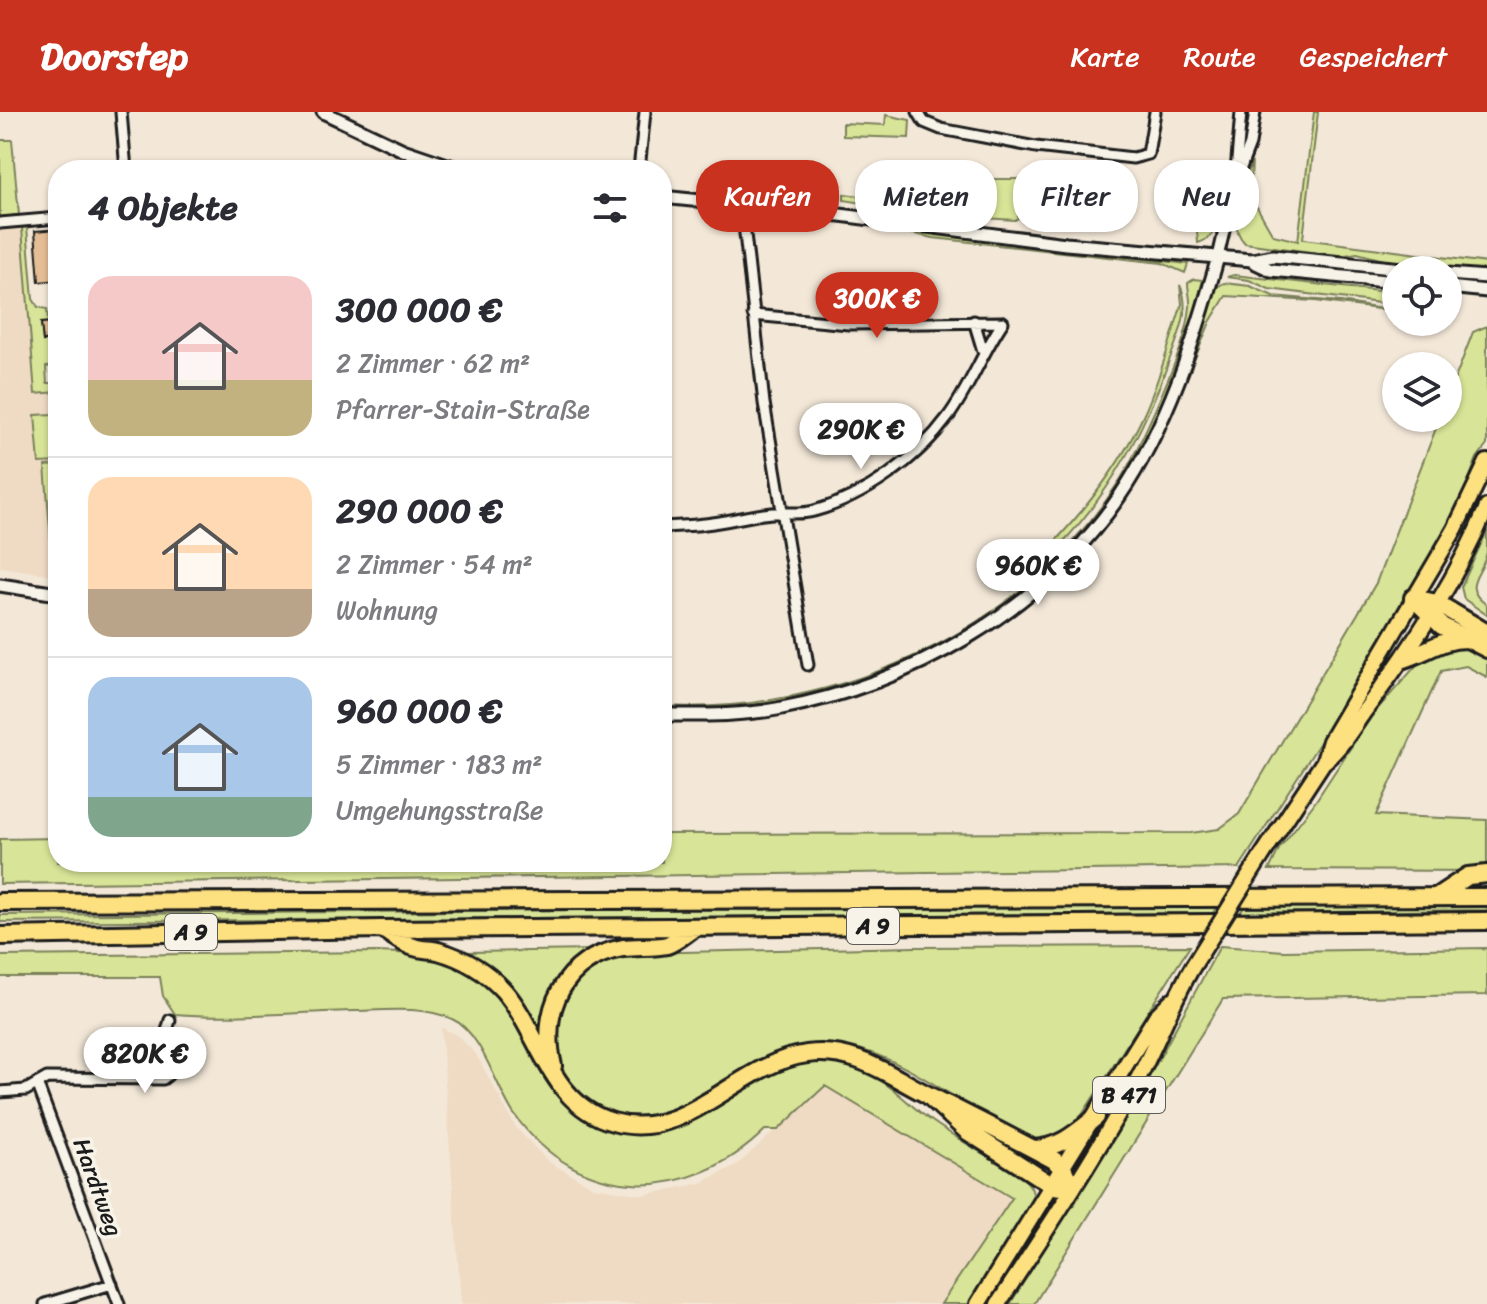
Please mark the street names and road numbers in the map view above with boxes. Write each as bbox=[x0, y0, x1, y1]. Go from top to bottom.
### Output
road number: A 9 bbox=[847, 908, 899, 944]
road number: A 9 bbox=[165, 914, 217, 950]
road number: B 471 bbox=[1093, 1077, 1165, 1113]
street label: Hardtweg bbox=[61, 1132, 135, 1242]

